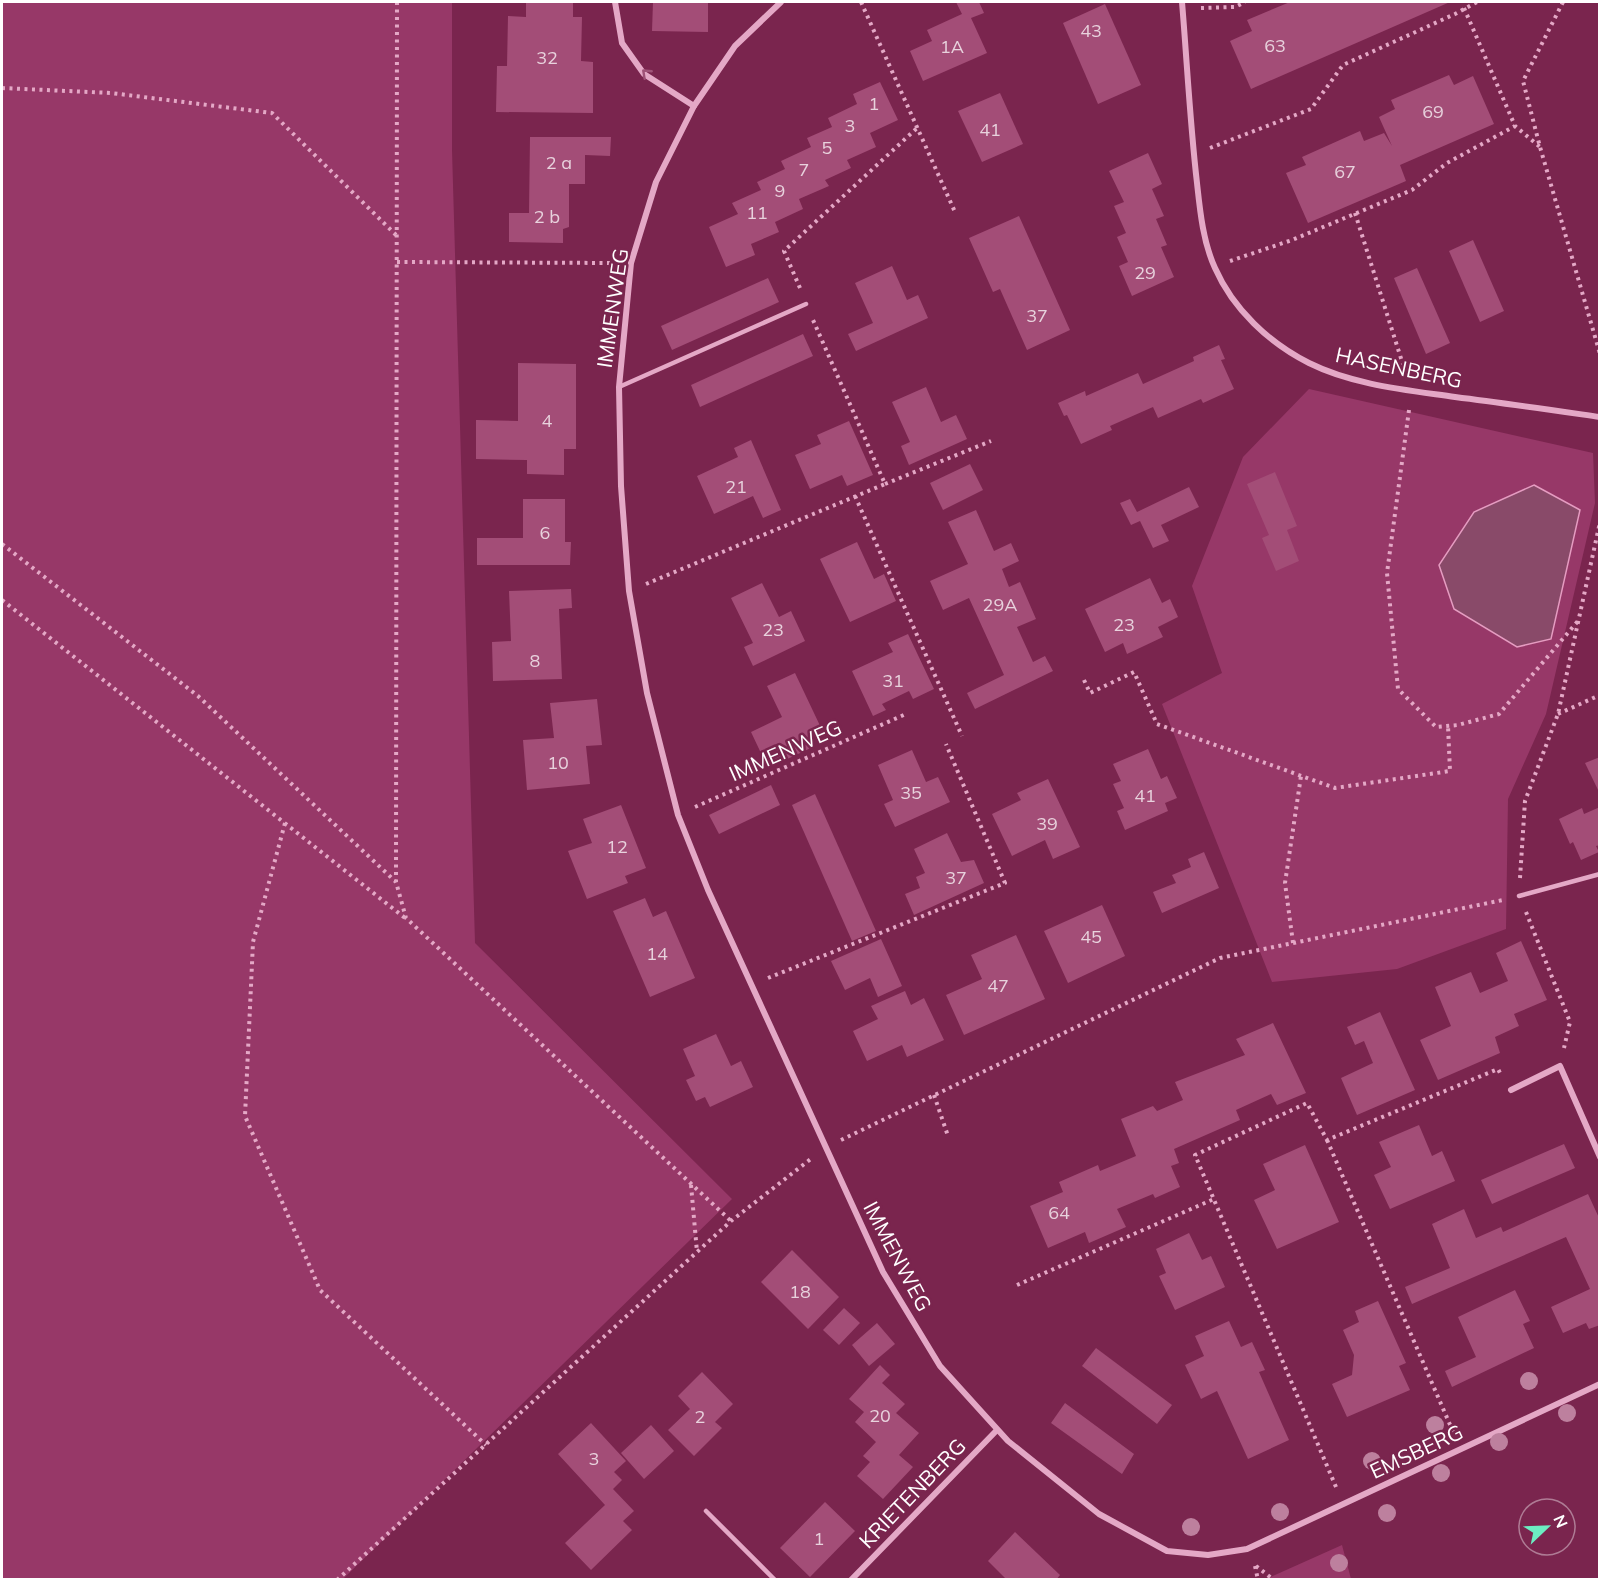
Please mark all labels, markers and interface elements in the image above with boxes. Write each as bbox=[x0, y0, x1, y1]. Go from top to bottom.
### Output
house number: 43 bbox=[1080, 19, 1102, 42]
house number: 63 bbox=[1264, 34, 1286, 57]
house number: 1A bbox=[940, 35, 964, 58]
house number: 32 bbox=[536, 46, 558, 69]
one-way arrow bbox=[642, 69, 652, 80]
house number: 1 bbox=[869, 92, 879, 115]
house number: 69 bbox=[1422, 100, 1444, 123]
house number: 3 bbox=[845, 114, 855, 137]
house number: 41 bbox=[979, 118, 1001, 141]
house number: 5 bbox=[822, 136, 833, 159]
house number: 2 a bbox=[546, 151, 572, 174]
house number: 7 bbox=[799, 158, 809, 181]
house number: 67 bbox=[1334, 160, 1356, 183]
house number: 9 bbox=[775, 179, 785, 202]
house number: 11 bbox=[746, 201, 768, 224]
house number: 2 b bbox=[534, 205, 560, 228]
street label: IMMENWEG bbox=[591, 247, 633, 369]
house number: 29 bbox=[1134, 261, 1156, 284]
house number: 37 bbox=[1026, 304, 1048, 327]
street label: HASENBERG bbox=[1333, 341, 1465, 393]
house number: 4 bbox=[542, 409, 553, 432]
house number: 21 bbox=[725, 475, 747, 498]
house number: 6 bbox=[540, 521, 550, 544]
house number: 29A bbox=[983, 593, 1017, 616]
house number: 23 bbox=[1113, 613, 1135, 636]
house number: 23 bbox=[762, 618, 784, 641]
house number: 8 bbox=[530, 649, 540, 672]
house number: 31 bbox=[882, 669, 904, 692]
street label: IMMENWEG bbox=[725, 714, 845, 786]
house number: 10 bbox=[547, 751, 569, 774]
house number: 35 bbox=[900, 781, 922, 804]
house number: 41 bbox=[1134, 784, 1156, 807]
house number: 39 bbox=[1036, 812, 1058, 835]
house number: 12 bbox=[606, 835, 628, 858]
house number: 37 bbox=[945, 866, 967, 889]
house number: 45 bbox=[1080, 925, 1102, 948]
house number: 14 bbox=[646, 942, 668, 965]
house number: 47 bbox=[987, 974, 1009, 997]
street label: IMMENWEG bbox=[858, 1197, 938, 1315]
house number: 64 bbox=[1048, 1201, 1070, 1224]
house number: 18 bbox=[789, 1280, 811, 1303]
house number: 20 bbox=[869, 1404, 891, 1427]
house number: 2 bbox=[695, 1405, 705, 1428]
street label: EMSBERG bbox=[1365, 1418, 1467, 1484]
street label: KRIETENBERG bbox=[853, 1433, 971, 1553]
house number: 3 bbox=[589, 1447, 599, 1470]
north arrow bbox=[1517, 1497, 1577, 1557]
text: N bbox=[1549, 1512, 1572, 1531]
house number: 1 bbox=[814, 1527, 824, 1550]

